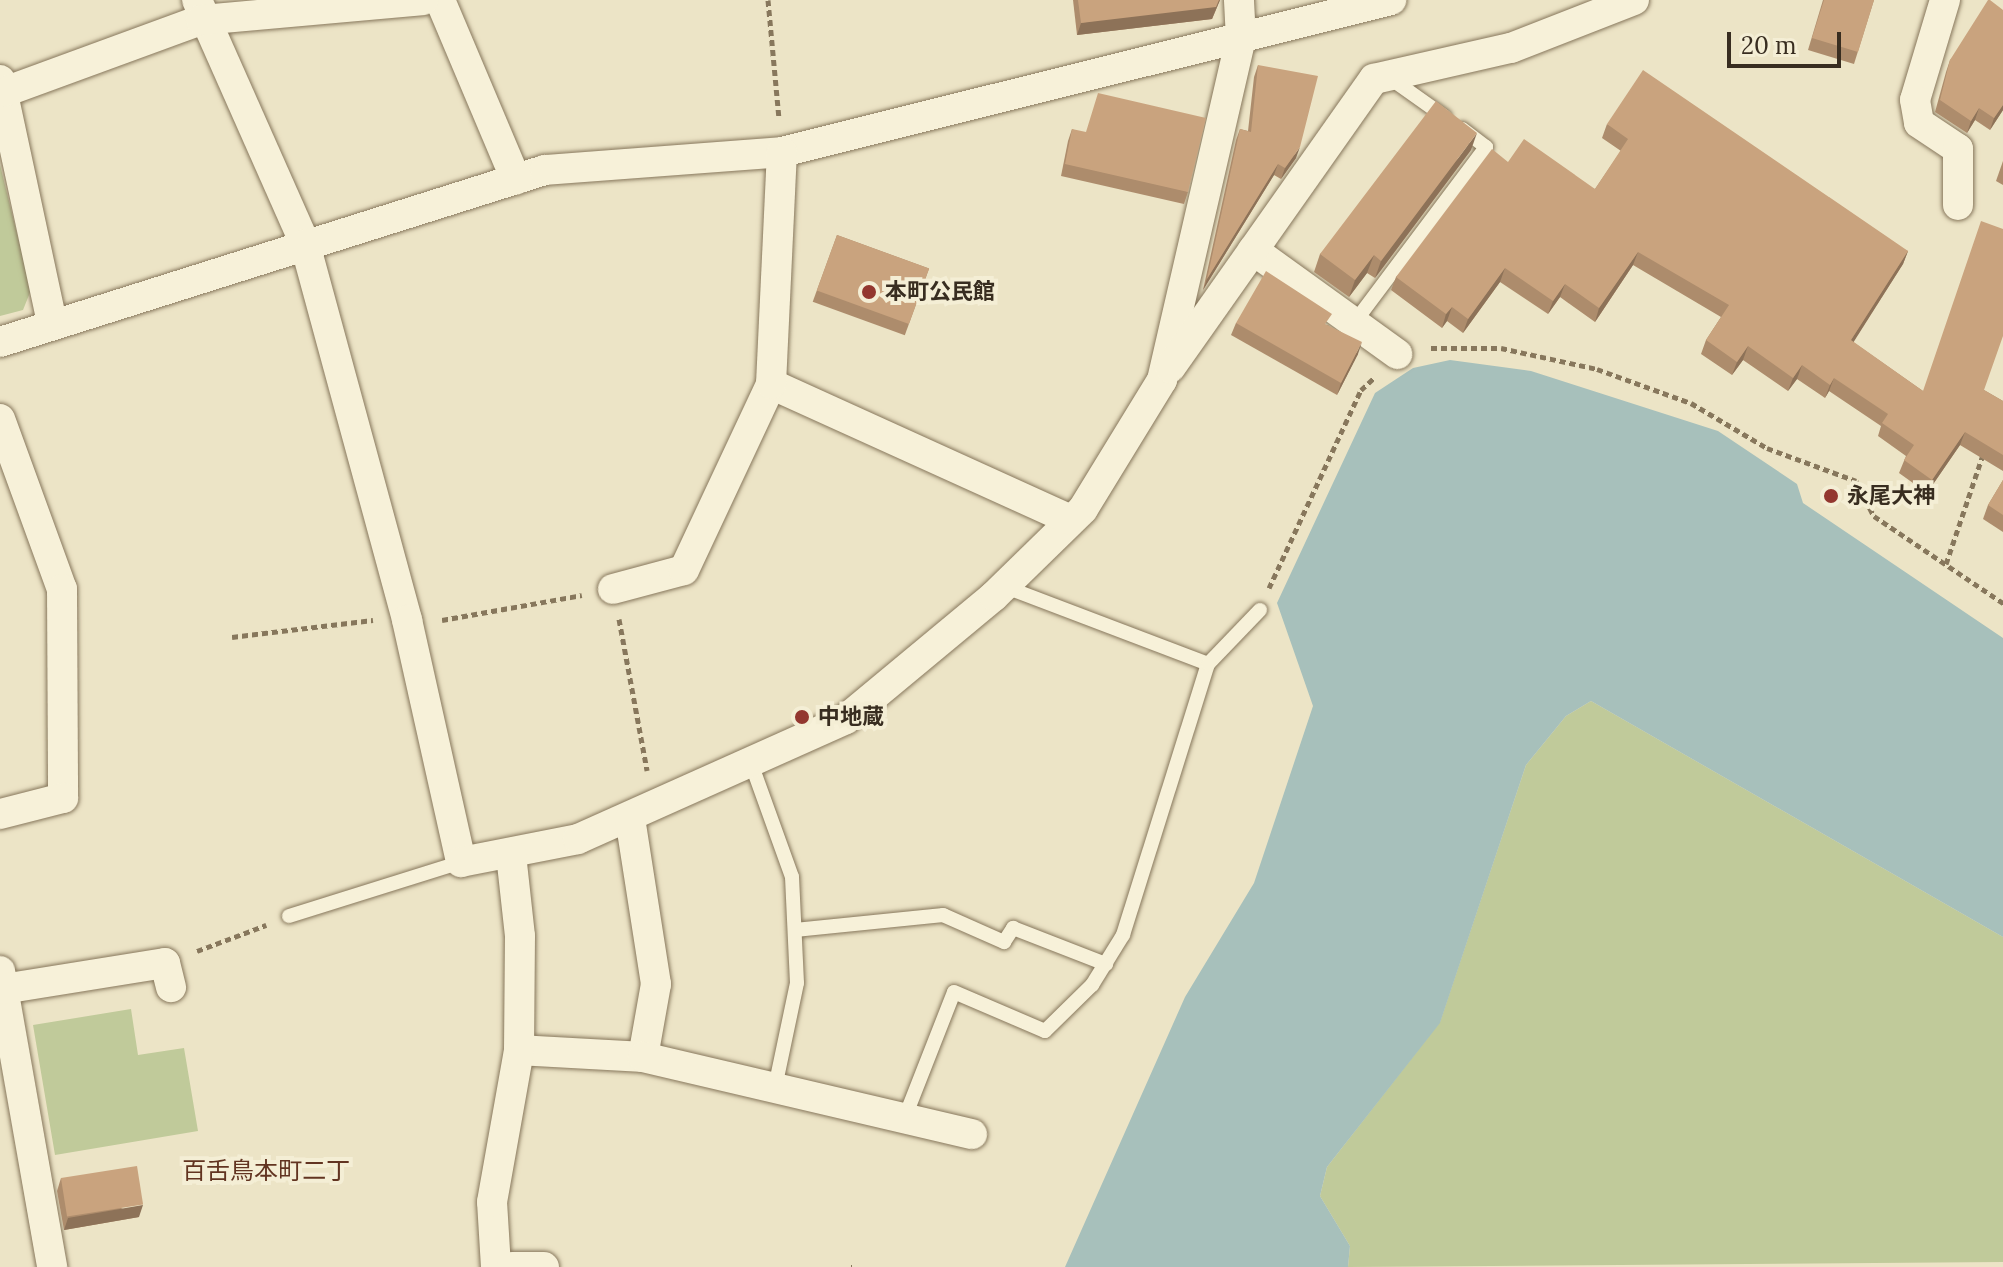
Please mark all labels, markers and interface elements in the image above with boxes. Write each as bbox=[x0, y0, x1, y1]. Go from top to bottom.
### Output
scale bar bbox=[1731, 16, 1845, 66]
text: 20 m bbox=[1741, 30, 1797, 61]
place label: 本町公民館 bbox=[885, 279, 995, 305]
marker: 本町公民館 bbox=[860, 283, 878, 301]
place label: 永尾大神 bbox=[1847, 483, 1935, 509]
marker: 永尾大神 bbox=[1822, 487, 1840, 505]
place label: 中地蔵 bbox=[818, 704, 884, 730]
marker: 中地蔵 bbox=[793, 708, 811, 726]
district label: 百舌鳥本町二丁 bbox=[182, 1157, 350, 1185]

